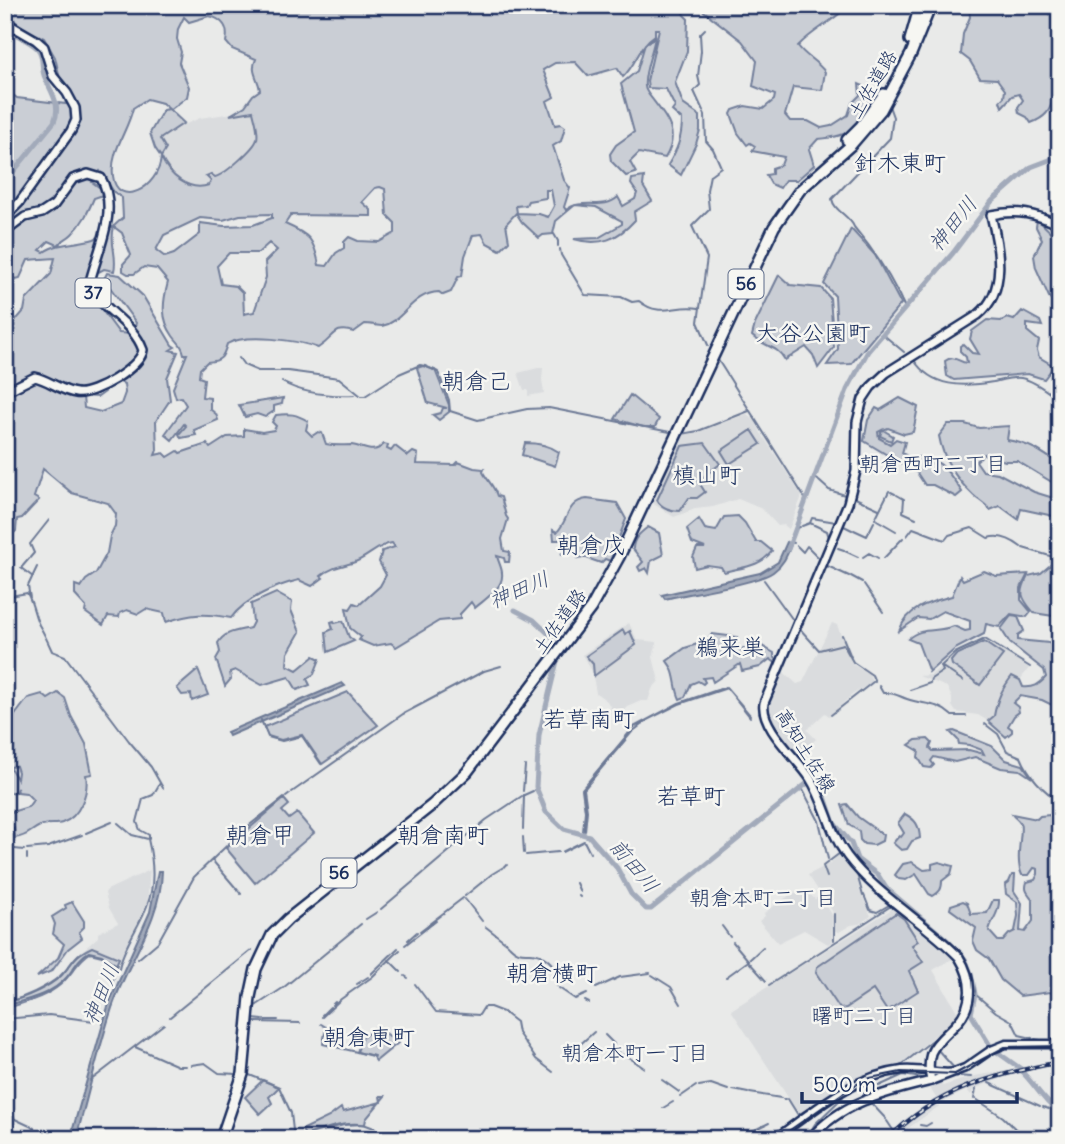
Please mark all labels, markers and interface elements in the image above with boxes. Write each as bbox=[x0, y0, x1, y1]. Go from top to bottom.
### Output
street label: 土佐道路 bbox=[842, 45, 902, 123]
district label: 針木東町 bbox=[854, 148, 946, 177]
water label: 神田川 bbox=[922, 191, 983, 257]
road number: 56 bbox=[728, 270, 764, 298]
road number: 37 bbox=[76, 278, 110, 307]
district label: 大谷公園町 bbox=[756, 318, 871, 347]
district label: 朝倉己 bbox=[442, 366, 511, 395]
district label: 朝倉西町二丁目 bbox=[860, 450, 1007, 477]
district label: 槙山町 bbox=[673, 460, 742, 489]
district label: 朝倉戊 bbox=[557, 530, 626, 559]
water label: 神田川 bbox=[485, 565, 553, 614]
street label: 土佐道路 bbox=[527, 583, 591, 659]
district label: 鵜来巣 bbox=[696, 632, 765, 661]
street label: 高知土佐線 bbox=[771, 703, 841, 797]
district label: 若草南町 bbox=[543, 704, 635, 733]
district label: 若草町 bbox=[657, 781, 726, 810]
district label: 朝倉甲 bbox=[226, 820, 295, 849]
district label: 朝倉南町 bbox=[397, 820, 489, 849]
water label: 前田川 bbox=[604, 833, 665, 898]
road number: 56 bbox=[322, 858, 356, 888]
district label: 朝倉本町二丁目 bbox=[690, 884, 837, 911]
district label: 朝倉横町 bbox=[506, 958, 598, 987]
water label: 神田川 bbox=[76, 960, 125, 1028]
district label: 曙町二丁目 bbox=[812, 1002, 917, 1029]
district label: 朝倉東町 bbox=[323, 1022, 415, 1051]
district label: 朝倉本町一丁目 bbox=[562, 1039, 709, 1066]
scale bar bbox=[802, 1060, 1018, 1104]
text: 500 m bbox=[813, 1071, 876, 1098]

